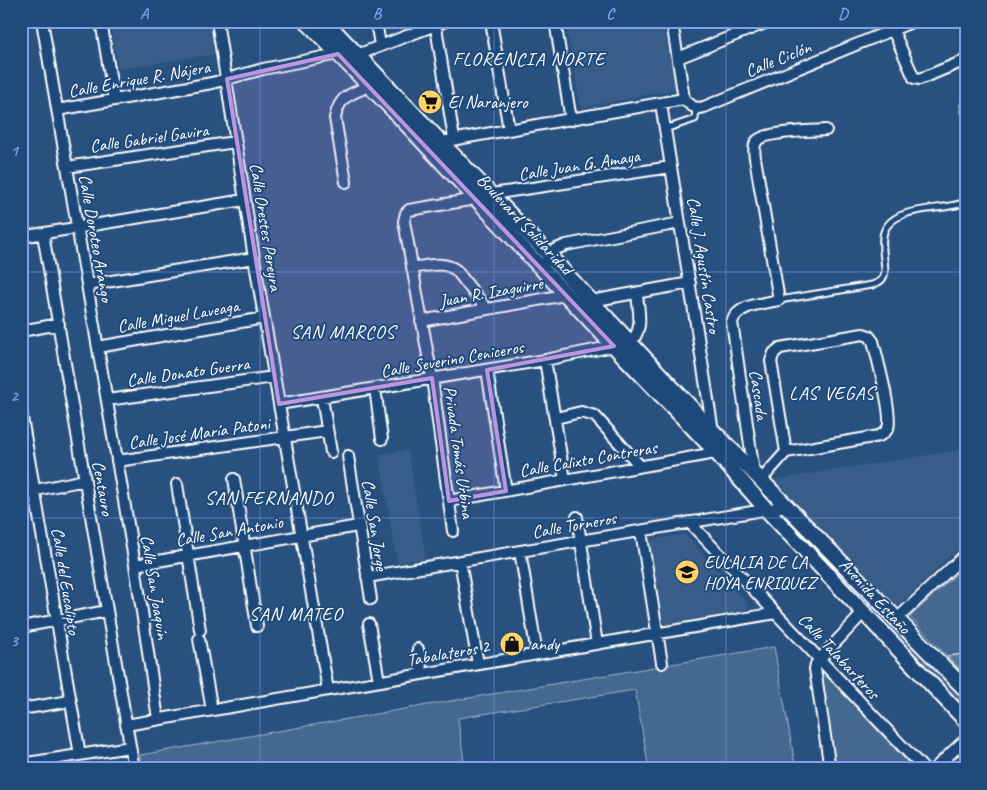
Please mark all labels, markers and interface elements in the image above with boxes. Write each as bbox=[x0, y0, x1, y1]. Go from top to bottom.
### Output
text: A bbox=[140, 4, 150, 24]
text: B bbox=[373, 4, 383, 24]
text: C bbox=[606, 4, 616, 24]
text: D bbox=[838, 4, 849, 24]
street label: Calle Ciclón bbox=[742, 36, 815, 82]
district label: FLORENCIA NORTE bbox=[453, 47, 607, 71]
street label: Calle Enrique R. Nájera bbox=[67, 55, 213, 102]
supermarket icon: El Naranjero bbox=[417, 89, 443, 115]
place label: El Naranjero bbox=[448, 91, 529, 113]
street label: Calle Gabriel Gavira bbox=[88, 119, 211, 157]
text: 1 bbox=[10, 141, 19, 161]
street label: Calle Juan G. Amaya bbox=[517, 144, 643, 185]
street label: Calle Orestes Pereyra bbox=[245, 161, 287, 294]
street label: Boulevard Solidaridad bbox=[472, 169, 580, 281]
street label: Calle Doroteo Arango bbox=[74, 173, 118, 305]
street label: Calle J. Agustín Castro bbox=[682, 195, 726, 336]
street label: Juan R. Izaguirre bbox=[437, 272, 546, 312]
street label: Calle Miguel Laveaga bbox=[115, 294, 242, 338]
district label: SAN MARCOS bbox=[290, 320, 398, 344]
street label: Calle Severino Ceniceros bbox=[379, 335, 527, 382]
street label: Calle Donato Guerra bbox=[125, 352, 252, 391]
street label: Cascada bbox=[745, 368, 774, 423]
district label: LAS VEGAS bbox=[789, 381, 878, 405]
street label: Privada Tomás Urbina bbox=[439, 384, 479, 521]
text: 2 bbox=[10, 386, 19, 406]
street label: Calle José María Patoni bbox=[127, 412, 274, 454]
street label: Calle Calixto Contreras bbox=[518, 436, 660, 482]
street label: Centauro bbox=[87, 459, 119, 519]
street label: Calle San Jorge bbox=[357, 478, 393, 573]
district label: SAN FERNANDO bbox=[205, 486, 335, 510]
street label: Calle Torneros bbox=[530, 506, 620, 543]
street label: Calle San Antonio bbox=[174, 510, 286, 551]
street label: Calle del Eucalipto bbox=[47, 526, 86, 638]
street label: Calle San Joaquín bbox=[136, 533, 174, 642]
place label: EULALIA DE LA HOYA ENRIQUEZ bbox=[704, 551, 819, 594]
street label: Avenida Estaño bbox=[835, 554, 917, 639]
school or university icon: EULALIA DE LA HOYA ENRIQUEZ bbox=[674, 559, 700, 585]
district label: SAN MATEO bbox=[249, 602, 344, 626]
street label: Calle Talabarteros bbox=[794, 608, 886, 705]
text: 3 bbox=[10, 631, 19, 651]
shop icon: andy bbox=[499, 631, 525, 657]
place label: andy bbox=[530, 633, 561, 655]
street label: Tabalateros 2 bbox=[405, 635, 493, 671]

